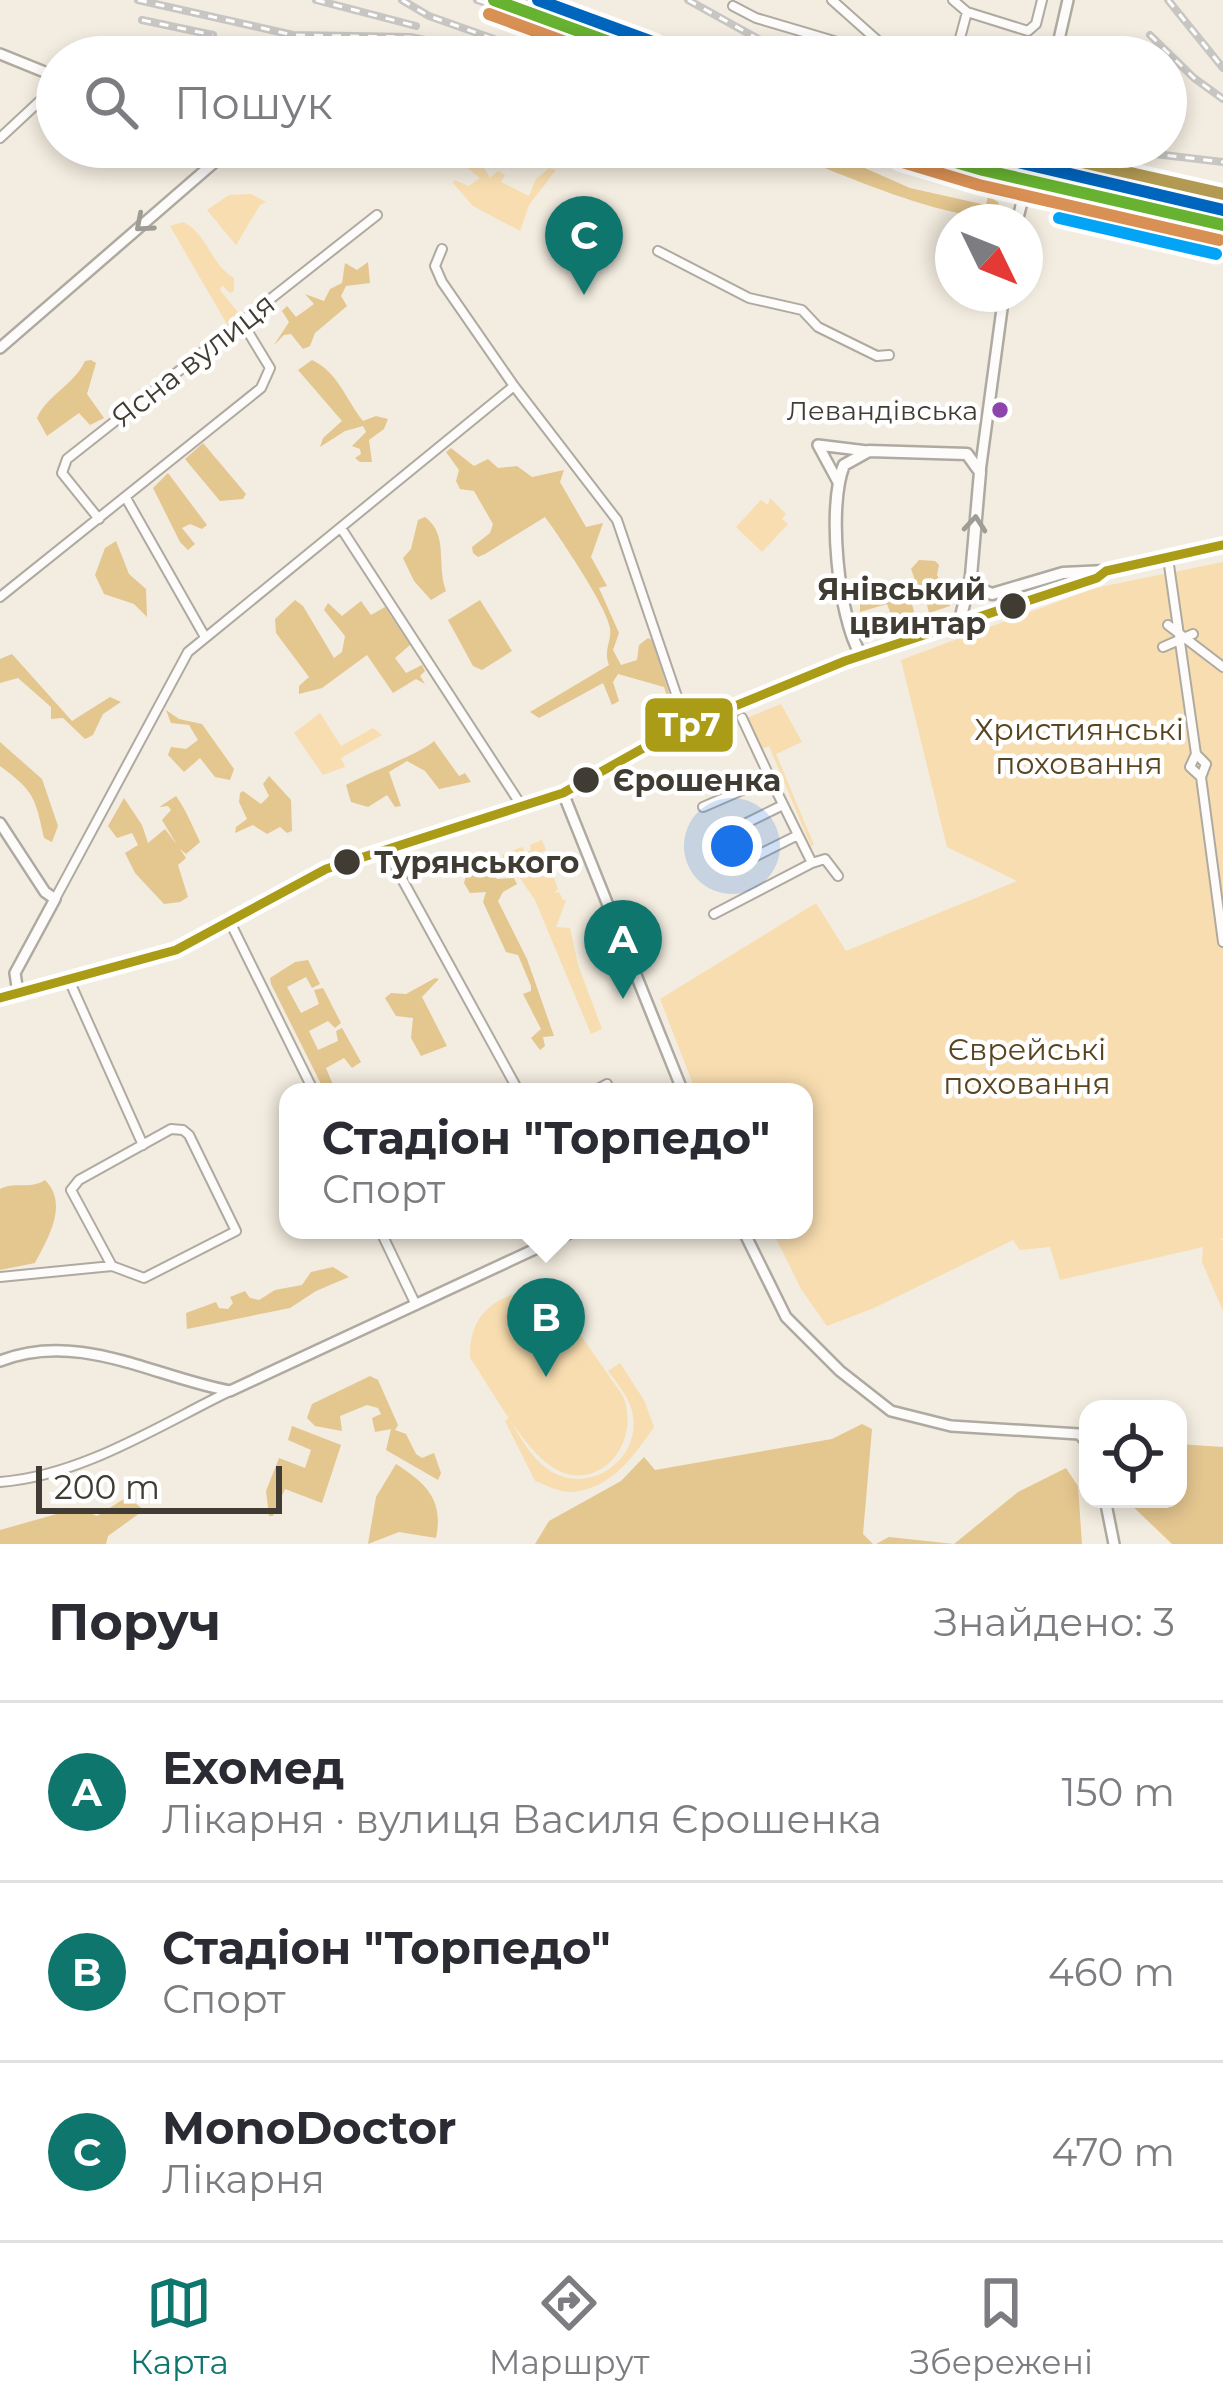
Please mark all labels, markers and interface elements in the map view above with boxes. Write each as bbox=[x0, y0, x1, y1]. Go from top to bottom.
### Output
search box bbox=[36, 36, 1187, 168]
icon: search bbox=[78, 69, 144, 135]
text: Пошук bbox=[174, 75, 333, 130]
pin: C bbox=[545, 196, 623, 295]
north arrow bbox=[935, 204, 1043, 312]
one-way arrow bbox=[135, 209, 157, 231]
street label: Ясна вулиця bbox=[104, 285, 282, 435]
place label: Левандівська bbox=[787, 394, 978, 427]
marker: Левандівська bbox=[989, 399, 1011, 421]
one-way arrow bbox=[962, 514, 988, 533]
place label: Янівський цвинтар bbox=[818, 571, 986, 642]
marker: Янівський цвинтар bbox=[997, 590, 1029, 622]
line badge: Тр7 bbox=[643, 696, 735, 754]
text: Тр7 bbox=[657, 704, 721, 744]
park label: Християнські поховання bbox=[974, 711, 1184, 782]
place label: Єрошенка bbox=[613, 762, 781, 799]
marker: Єрошенка bbox=[570, 764, 602, 796]
your location bbox=[702, 816, 762, 876]
place label: Турянського bbox=[374, 844, 579, 881]
marker: Турянського bbox=[331, 846, 363, 878]
pin: A bbox=[584, 900, 662, 999]
park label: Єврейські поховання bbox=[943, 1031, 1111, 1102]
popup bbox=[279, 1083, 813, 1239]
text: Стадіон "Торпедо" bbox=[322, 1110, 770, 1165]
text: Спорт bbox=[322, 1165, 445, 1213]
pin: B bbox=[507, 1278, 585, 1377]
map controls bbox=[1079, 1400, 1187, 1508]
button: locate bbox=[1079, 1400, 1187, 1508]
scale bar bbox=[36, 1460, 282, 1513]
text: 200 m bbox=[54, 1467, 160, 1507]
text: Поруч bbox=[48, 1591, 221, 1653]
text: Знайдено: 3 bbox=[934, 1598, 1175, 1646]
text: Ехомед bbox=[162, 1740, 344, 1795]
text: A bbox=[72, 1768, 102, 1816]
text: 150 m bbox=[1061, 1768, 1175, 1816]
text: Лікарня · вулиця Василя Єрошенка bbox=[162, 1795, 882, 1843]
text: Стадіон "Торпедо" bbox=[162, 1920, 611, 1975]
text: B bbox=[72, 1948, 102, 1996]
text: 460 m bbox=[1048, 1948, 1175, 1996]
text: Спорт bbox=[162, 1975, 285, 2023]
text: MonoDoctor bbox=[162, 2100, 457, 2155]
text: C bbox=[73, 2128, 101, 2176]
text: 470 m bbox=[1052, 2128, 1175, 2176]
text: Лікарня bbox=[162, 2155, 325, 2203]
tab: Карта bbox=[130, 2270, 229, 2382]
tab: Маршрут bbox=[489, 2270, 649, 2382]
tab: Збережені bbox=[909, 2270, 1093, 2382]

